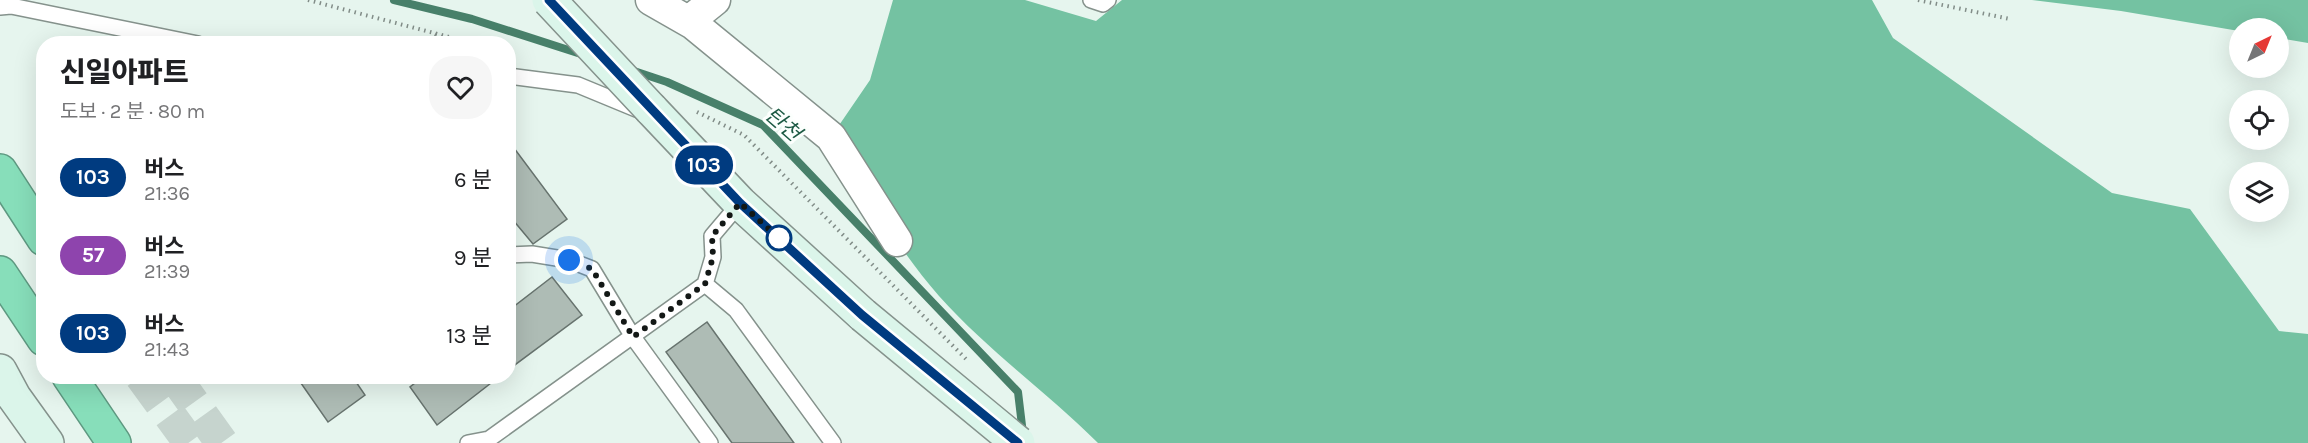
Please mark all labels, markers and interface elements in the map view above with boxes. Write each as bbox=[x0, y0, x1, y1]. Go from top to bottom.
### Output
north arrow bbox=[2229, 18, 2289, 78]
map controls bbox=[2229, 18, 2289, 222]
text: 신일아파트 bbox=[60, 56, 189, 89]
button: heart bbox=[429, 56, 492, 119]
button: locate bbox=[2229, 90, 2289, 150]
text: 도보 · 2 분 · 80 m bbox=[60, 100, 205, 123]
water label: 탄천 bbox=[761, 102, 807, 147]
line badge: 103 bbox=[670, 146, 738, 184]
text: 103 bbox=[687, 153, 721, 177]
text: 버스 bbox=[144, 156, 184, 182]
button: layers bbox=[2229, 162, 2289, 222]
text: 103 bbox=[76, 165, 110, 189]
text: 6 분 bbox=[454, 167, 492, 193]
text: 21:36 bbox=[144, 182, 190, 205]
unlabelled marker bbox=[766, 225, 792, 251]
text: 버스 bbox=[144, 234, 184, 260]
text: 57 bbox=[82, 243, 104, 267]
text: 9 분 bbox=[454, 245, 492, 271]
your location bbox=[554, 245, 584, 275]
text: 21:39 bbox=[144, 260, 190, 283]
text: 버스 bbox=[144, 312, 184, 338]
text: 103 bbox=[76, 321, 110, 345]
text: 13 분 bbox=[446, 323, 492, 349]
text: 21:43 bbox=[144, 338, 190, 361]

